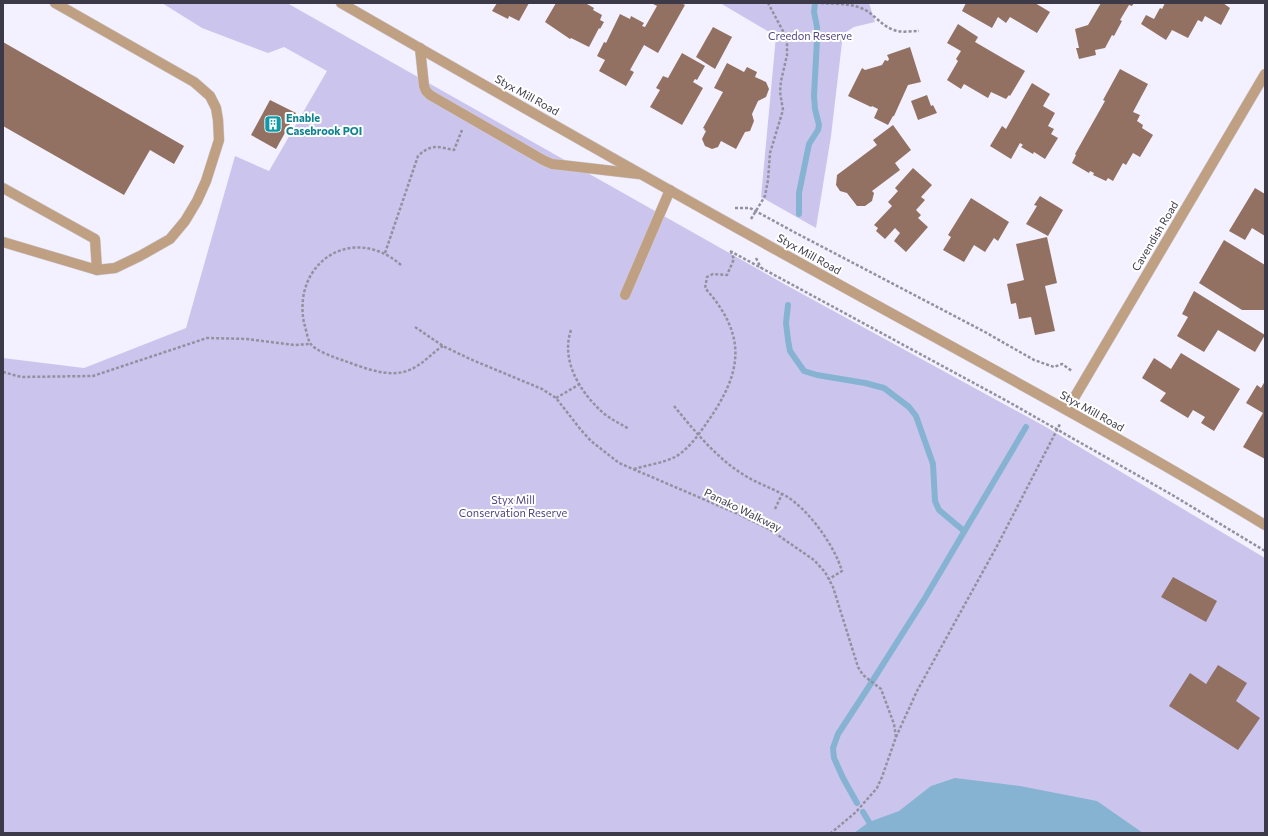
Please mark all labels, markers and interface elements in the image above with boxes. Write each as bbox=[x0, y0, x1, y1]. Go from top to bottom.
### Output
park label: Creedon Reserve bbox=[768, 29, 852, 42]
street label: Styx Mill Road bbox=[493, 72, 562, 118]
place label: Enable Casebrook POI bbox=[286, 111, 362, 137]
building icon: Enable Casebrook POI bbox=[263, 114, 283, 134]
street label: Cavendish Road bbox=[1129, 199, 1180, 273]
street label: Styx Mill Road bbox=[775, 231, 844, 277]
street label: Styx Mill Road bbox=[1058, 388, 1127, 434]
street label: Panako Walkway bbox=[702, 485, 784, 534]
park label: Styx Mill Conservation Reserve bbox=[459, 493, 567, 519]

